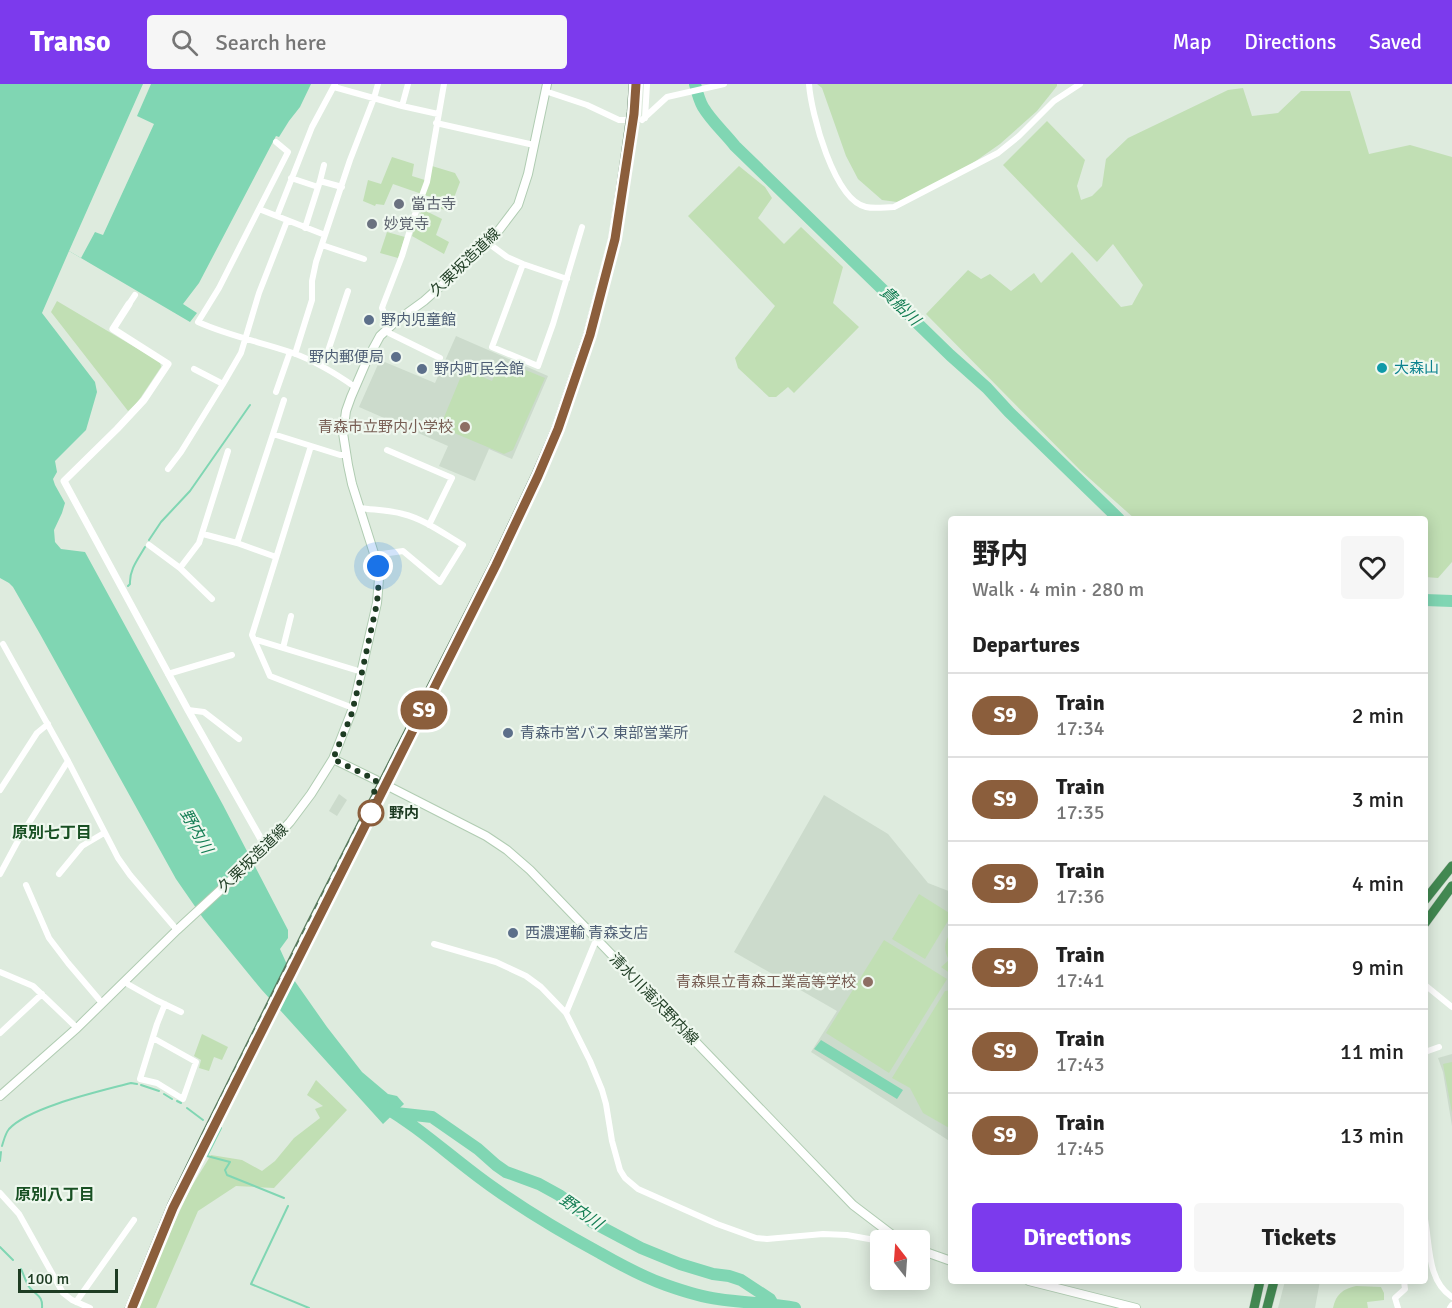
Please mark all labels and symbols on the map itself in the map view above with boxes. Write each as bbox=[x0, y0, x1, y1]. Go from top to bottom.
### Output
place label: 當古寺 bbox=[411, 195, 456, 213]
marker: 當古寺 bbox=[392, 197, 406, 211]
place label: 妙覚寺 bbox=[384, 215, 429, 233]
marker: 妙覚寺 bbox=[365, 217, 379, 231]
street label: 久栗坂造道線 bbox=[426, 224, 504, 300]
water label: 貴船川 bbox=[876, 282, 926, 331]
place label: 野内児童館 bbox=[381, 311, 456, 329]
marker: 野内児童館 bbox=[362, 313, 376, 327]
place label: 野内郵便局 bbox=[309, 348, 384, 366]
marker: 野内郵便局 bbox=[389, 350, 403, 364]
place label: 大森山 bbox=[1394, 359, 1439, 377]
place label: 野内町民会館 bbox=[434, 360, 524, 378]
marker: 大森山 bbox=[1375, 361, 1389, 375]
marker: 野内町民会館 bbox=[415, 362, 429, 376]
place label: 青森市立野内小学校 bbox=[318, 418, 453, 436]
marker: 青森市立野内小学校 bbox=[458, 420, 472, 434]
your location bbox=[363, 551, 393, 581]
line badge: S9 bbox=[397, 690, 451, 730]
place label: 青森市営バス 東部営業所 bbox=[520, 724, 688, 742]
marker: 青森市営バス 東部営業所 bbox=[501, 726, 515, 740]
marker: 野内 bbox=[358, 800, 384, 826]
place label: 野内 bbox=[389, 804, 419, 822]
water label: 野内川 bbox=[175, 805, 218, 859]
street label: 久栗坂造道線 bbox=[214, 820, 292, 896]
district label: 原別七丁目 bbox=[12, 823, 92, 843]
place label: 西濃運輸 青森支店 bbox=[525, 924, 648, 942]
marker: 西濃運輸 青森支店 bbox=[506, 926, 520, 940]
street label: 清水川滝沢野内線 bbox=[606, 950, 702, 1048]
place label: 青森県立青森工業高等学校 bbox=[676, 973, 856, 991]
marker: 青森県立青森工業高等学校 bbox=[861, 975, 875, 989]
district label: 原別八丁目 bbox=[15, 1185, 95, 1205]
water label: 野内川 bbox=[556, 1190, 608, 1235]
north arrow bbox=[870, 1230, 930, 1290]
scale bar bbox=[18, 1266, 118, 1294]

